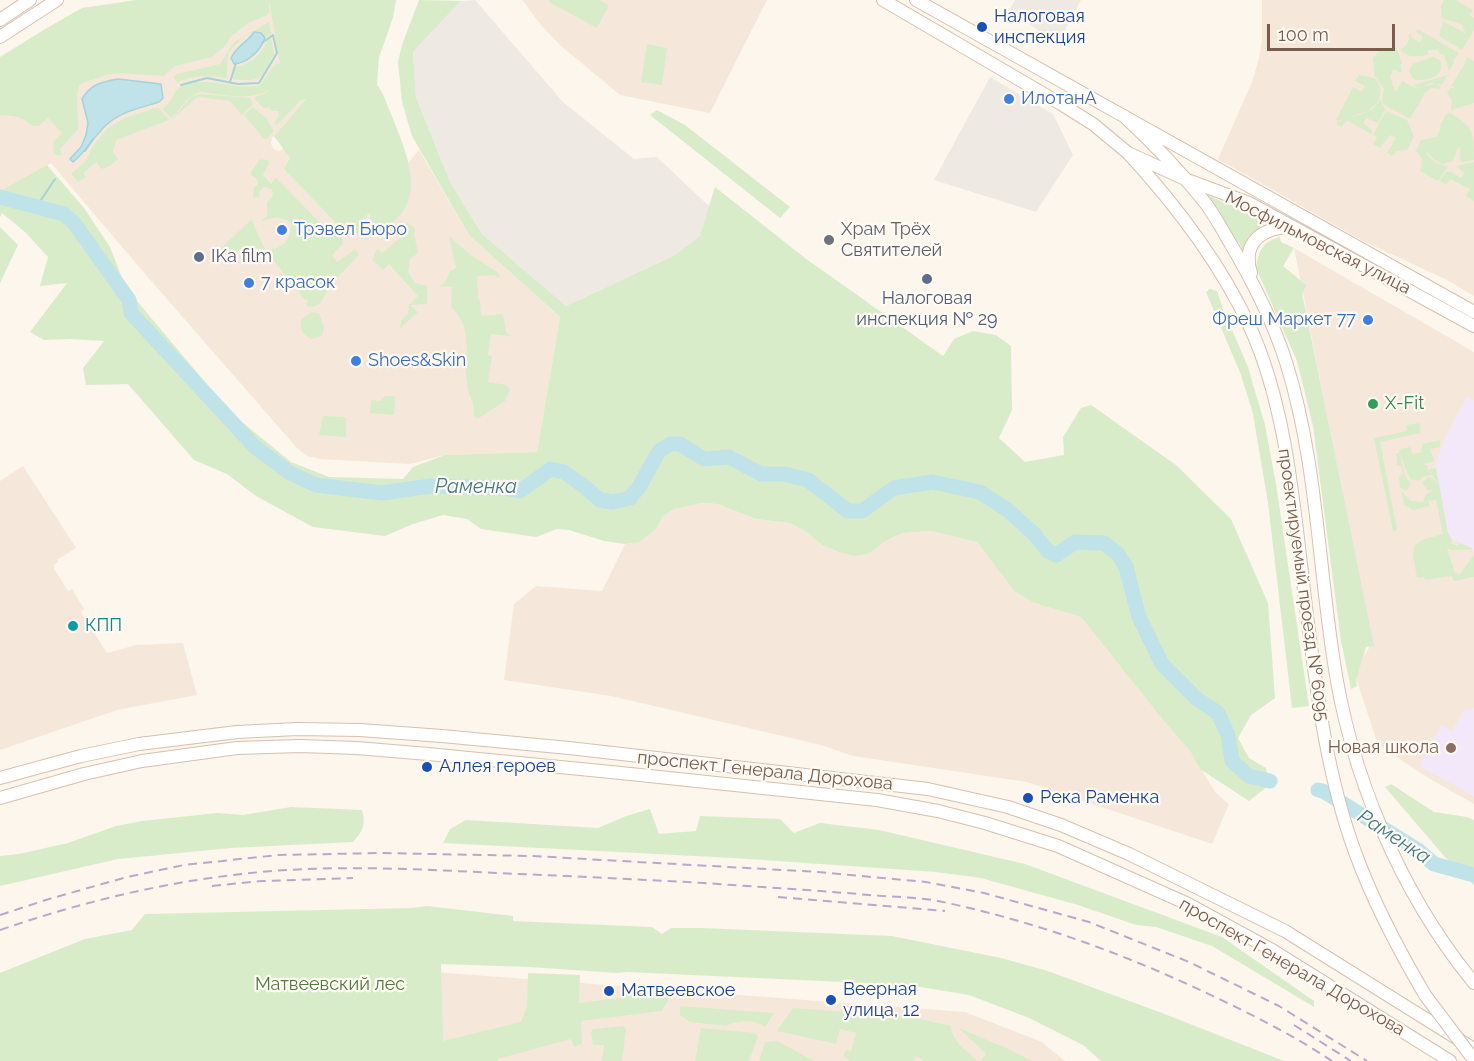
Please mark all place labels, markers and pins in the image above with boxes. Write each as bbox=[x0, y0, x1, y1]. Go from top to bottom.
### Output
place label: Налоговая инспекция bbox=[994, 6, 1086, 48]
marker: Налоговая инспекция bbox=[975, 20, 989, 34]
place label: ИлотанА bbox=[1021, 88, 1097, 110]
marker: ИлотанА bbox=[1002, 92, 1016, 106]
place label: Трэвел Бюро bbox=[294, 219, 407, 241]
place label: Храм Трёх Святителей bbox=[841, 219, 942, 262]
marker: Трэвел Бюро bbox=[275, 223, 289, 237]
marker: Храм Трёх Святителей bbox=[822, 233, 836, 247]
place label: IKa film bbox=[211, 246, 272, 268]
marker: IKa film bbox=[192, 250, 206, 264]
place label: 7 красок bbox=[261, 272, 335, 294]
marker: Налоговая инспекция № 29 bbox=[920, 272, 934, 286]
marker: 7 красок bbox=[242, 276, 256, 290]
place label: Налоговая инспекция № 29 bbox=[856, 288, 998, 330]
place label: Фреш Маркет 77 bbox=[1212, 309, 1356, 331]
marker: Фреш Маркет 77 bbox=[1361, 313, 1375, 327]
place label: Shoes&Skin bbox=[368, 350, 466, 372]
marker: Shoes&Skin bbox=[349, 354, 363, 368]
place label: X-Fit bbox=[1385, 393, 1424, 415]
marker: X-Fit bbox=[1366, 397, 1380, 411]
place label: КПП bbox=[85, 615, 122, 637]
marker: КПП bbox=[66, 619, 80, 633]
place label: Новая школа bbox=[1328, 737, 1439, 759]
marker: Новая школа bbox=[1444, 741, 1458, 755]
place label: Аллея героев bbox=[439, 756, 556, 778]
marker: Аллея героев bbox=[420, 760, 434, 774]
place label: Река Раменка bbox=[1040, 787, 1159, 809]
marker: Река Раменка bbox=[1021, 791, 1035, 805]
place label: Веерная улица, 12 bbox=[843, 979, 920, 1022]
place label: Матвеевское bbox=[621, 980, 735, 1002]
marker: Матвеевское bbox=[602, 984, 616, 998]
marker: Веерная улица, 12 bbox=[824, 993, 838, 1007]

